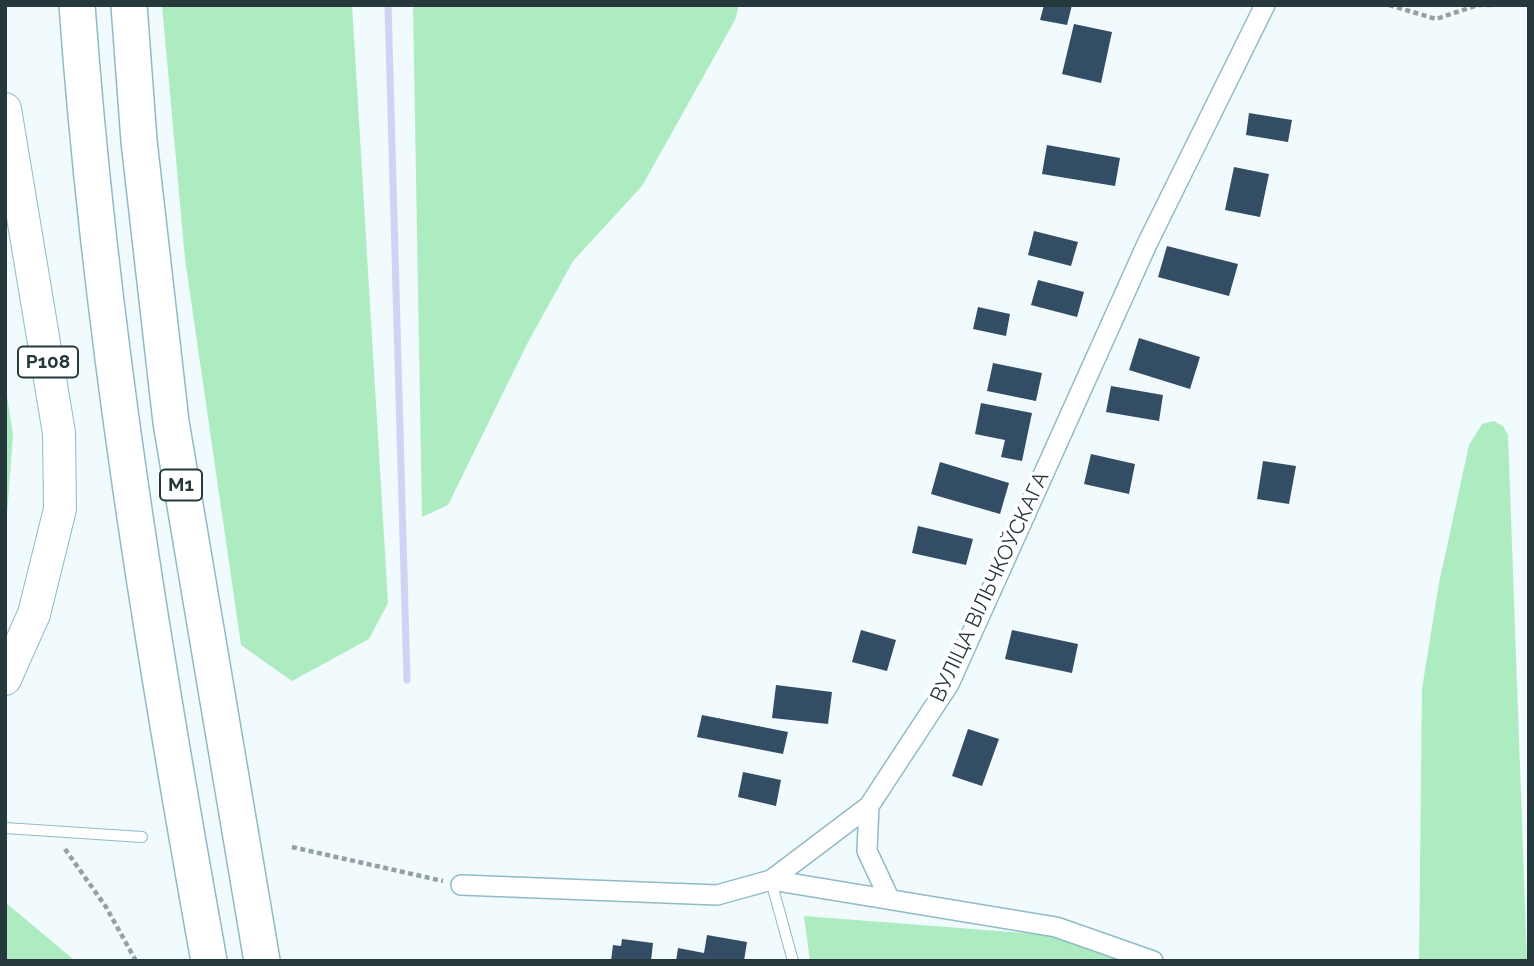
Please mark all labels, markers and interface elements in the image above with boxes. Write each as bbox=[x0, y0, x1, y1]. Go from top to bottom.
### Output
road number: Р108 bbox=[18, 346, 78, 378]
street label: ВУЛІЦА ВІЛЬЧКОЎСКАГА bbox=[925, 468, 1055, 706]
road number: М1 bbox=[160, 470, 202, 500]

